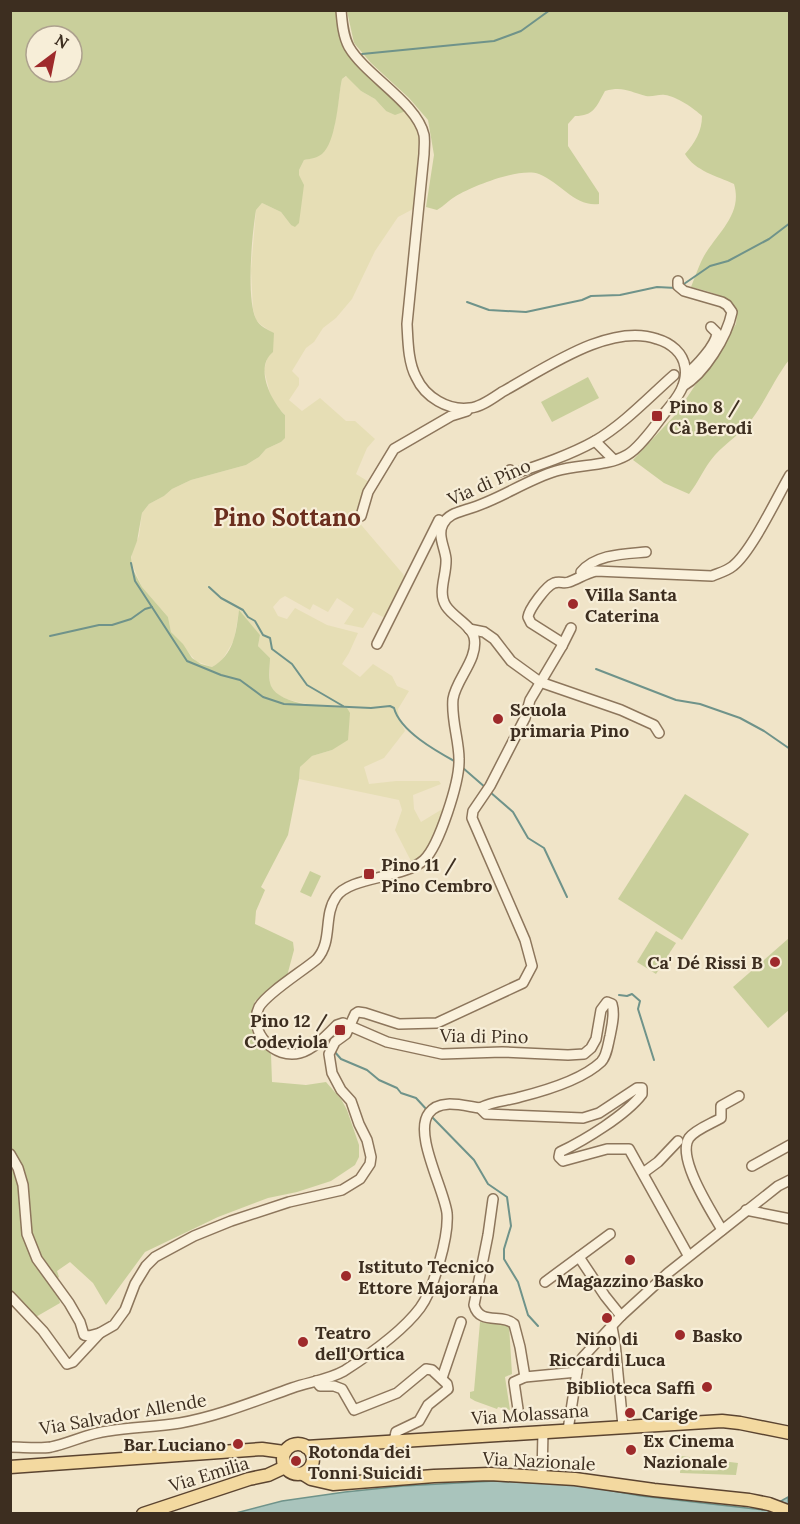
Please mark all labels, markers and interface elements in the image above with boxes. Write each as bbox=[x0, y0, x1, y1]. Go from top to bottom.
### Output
north arrow bbox=[24, 24, 84, 84]
text: N bbox=[51, 30, 72, 53]
place label: Pino 8 / Cà Berodi bbox=[669, 395, 753, 439]
marker: Pino 8 / Cà Berodi bbox=[650, 409, 664, 423]
street label: Via di Pino bbox=[443, 453, 534, 511]
district label: Pino Sottano bbox=[213, 502, 361, 533]
place label: Villa Santa Caterina bbox=[585, 583, 678, 627]
marker: Villa Santa Caterina bbox=[566, 597, 580, 611]
place label: Scuola primaria Pino bbox=[510, 698, 629, 742]
marker: Scuola primaria Pino bbox=[491, 712, 505, 726]
place label: Pino 11 / Pino Cembro bbox=[381, 853, 492, 897]
marker: Pino 11 / Pino Cembro bbox=[362, 867, 376, 881]
place label: Ca' Dé Rissi B bbox=[647, 951, 763, 974]
marker: Ca' Dé Rissi B bbox=[768, 955, 782, 969]
place label: Pino 12 / Codeviola bbox=[244, 1009, 329, 1053]
marker: Pino 12 / Codeviola bbox=[333, 1023, 347, 1037]
street label: Via di Pino bbox=[439, 1024, 528, 1048]
marker: Magazzino Basko bbox=[623, 1253, 637, 1267]
place label: Istituto Tecnico Ettore Majorana bbox=[358, 1255, 499, 1299]
marker: Istituto Tecnico Ettore Majorana bbox=[339, 1269, 353, 1283]
place label: Magazzino Basko bbox=[556, 1269, 704, 1292]
marker: Nino di Riccardi Luca bbox=[600, 1311, 614, 1325]
place label: Teatro dell'Ortica bbox=[315, 1321, 405, 1365]
place label: Basko bbox=[692, 1324, 743, 1347]
place label: Nino di Riccardi Luca bbox=[549, 1327, 666, 1371]
marker: Basko bbox=[673, 1328, 687, 1342]
marker: Teatro dell'Ortica bbox=[296, 1335, 310, 1349]
place label: Biblioteca Saffi bbox=[566, 1376, 695, 1399]
marker: Biblioteca Saffi bbox=[700, 1380, 714, 1394]
street label: Via Salvador Allende bbox=[37, 1388, 209, 1440]
street label: Via Molassana bbox=[469, 1398, 590, 1430]
place label: Carige bbox=[642, 1402, 698, 1425]
marker: Carige bbox=[623, 1406, 637, 1420]
place label: Ex Cinema Nazionale bbox=[643, 1429, 735, 1473]
place label: Bar Luciano bbox=[123, 1433, 226, 1456]
marker: Bar Luciano bbox=[231, 1437, 245, 1451]
place label: Rotonda dei Tonni Suicidi bbox=[308, 1440, 422, 1484]
marker: Ex Cinema Nazionale bbox=[624, 1443, 638, 1457]
street label: Via Nazionale bbox=[481, 1447, 596, 1475]
street label: Via Emilia bbox=[165, 1451, 252, 1497]
marker: Rotonda dei Tonni Suicidi bbox=[289, 1454, 303, 1468]

